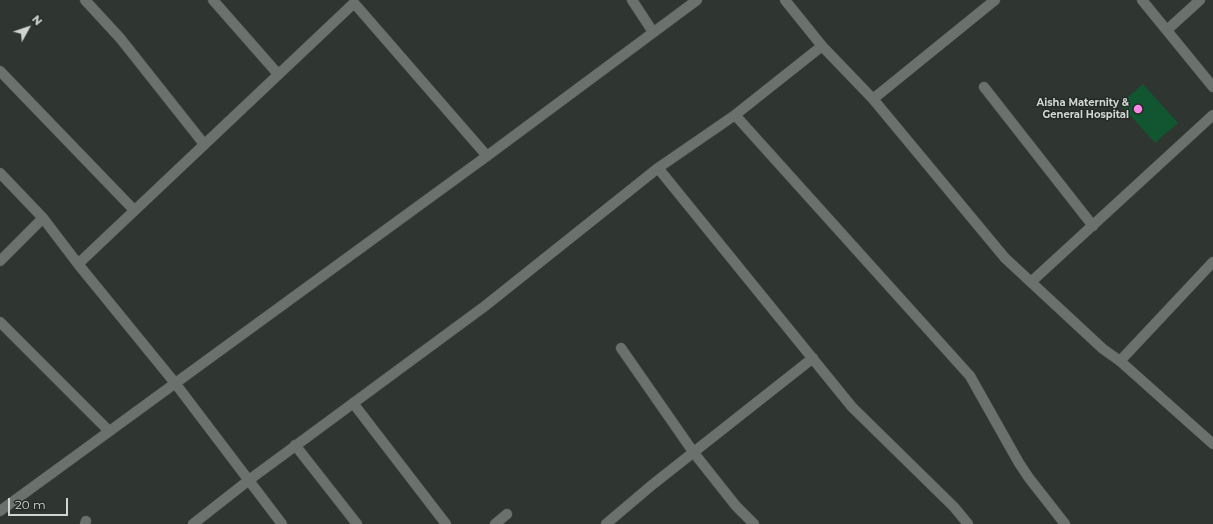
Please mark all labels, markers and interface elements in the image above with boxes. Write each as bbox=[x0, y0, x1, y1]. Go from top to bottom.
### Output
north arrow bbox=[8, 8, 48, 48]
text: N bbox=[29, 12, 45, 28]
place label: Aisha Maternity & General Hospital bbox=[1037, 97, 1129, 120]
marker: Aisha Maternity & General Hospital bbox=[1132, 103, 1144, 115]
scale bar bbox=[10, 490, 70, 516]
text: 20 m bbox=[15, 497, 46, 512]

